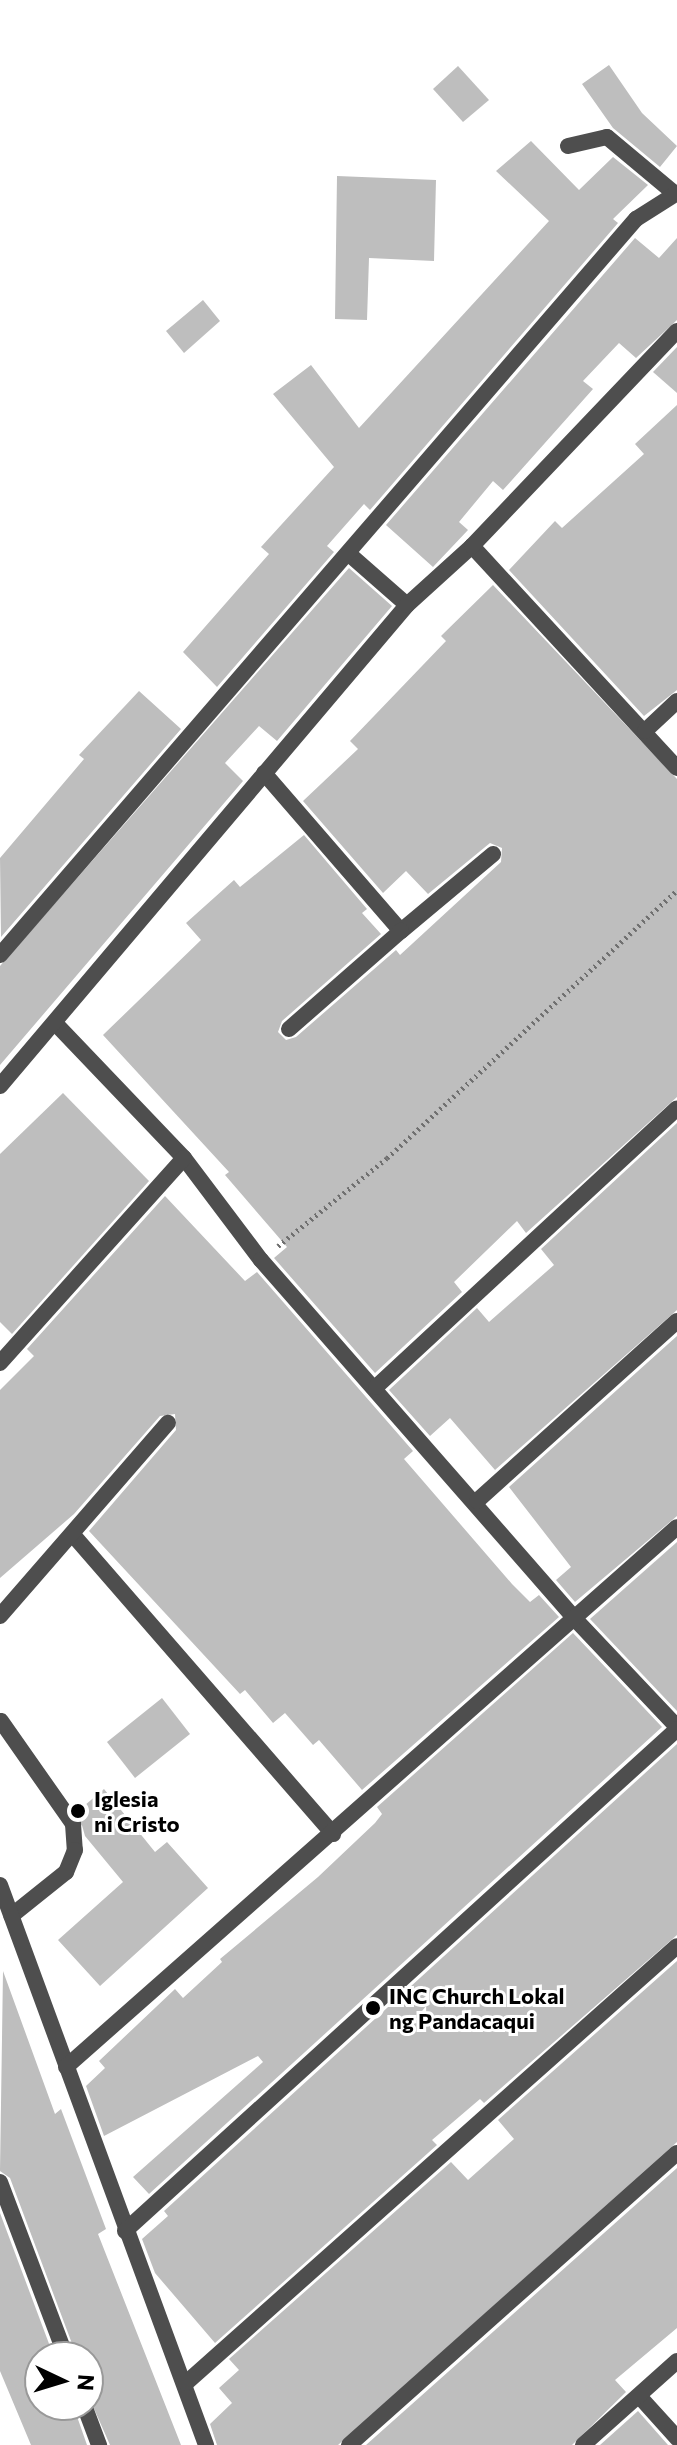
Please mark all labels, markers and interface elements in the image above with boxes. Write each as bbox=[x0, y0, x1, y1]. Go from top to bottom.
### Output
place label: Iglesia ni Cristo bbox=[94, 1785, 180, 1836]
marker: Iglesia ni Cristo bbox=[69, 1802, 87, 1820]
place label: INC Church Lokal ng Pandacaqui bbox=[389, 1982, 564, 2034]
marker: INC Church Lokal ng Pandacaqui bbox=[364, 1999, 382, 2017]
north arrow bbox=[24, 2341, 104, 2421]
text: N bbox=[72, 2373, 100, 2392]

